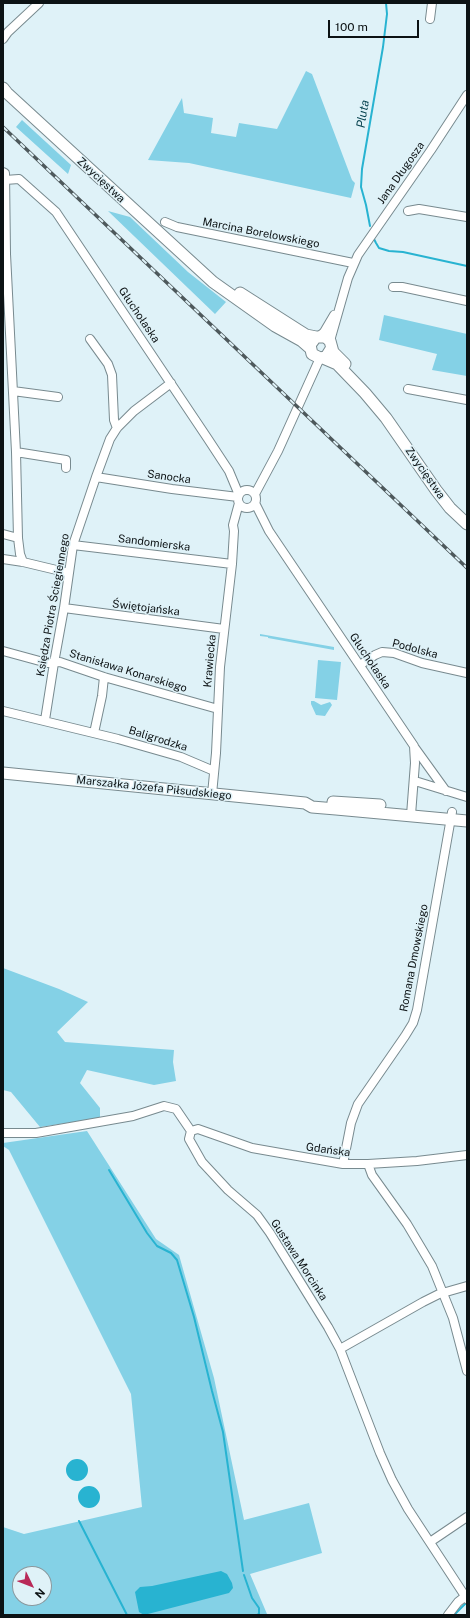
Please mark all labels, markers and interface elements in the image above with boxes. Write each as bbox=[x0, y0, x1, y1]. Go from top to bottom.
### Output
scale bar bbox=[330, 12, 421, 38]
text: 100 m bbox=[335, 20, 368, 34]
water label: Pluta bbox=[354, 99, 372, 129]
street label: Jana Długosza bbox=[375, 139, 427, 207]
street label: Zwycięstwa bbox=[74, 155, 128, 205]
street label: Marcina Borelowskiego bbox=[201, 215, 321, 251]
street label: Głuchołaska bbox=[116, 285, 162, 345]
street label: Zwycięstwa bbox=[402, 444, 448, 502]
street label: Sanocka bbox=[146, 467, 192, 487]
street label: Księdza Piotra Ściegiennego bbox=[34, 532, 72, 678]
street label: Sandomierska bbox=[117, 532, 191, 554]
street label: Świętojańska bbox=[111, 597, 181, 619]
street label: Głuchołaska bbox=[347, 631, 393, 691]
street label: Krawiecka bbox=[201, 634, 219, 688]
street label: Podolska bbox=[391, 637, 439, 661]
street label: Stanisława Konarskiego bbox=[67, 647, 189, 695]
street label: Baligrodzka bbox=[127, 724, 189, 754]
street label: Marszałka Józefa Piłsudskiego bbox=[76, 773, 232, 803]
street label: Romana Dmowskiego bbox=[397, 903, 431, 1013]
street label: Gdańska bbox=[305, 1140, 351, 1160]
street label: Gustawa Morcinka bbox=[268, 1217, 330, 1303]
north arrow bbox=[12, 1566, 52, 1606]
text: N bbox=[33, 1586, 47, 1601]

